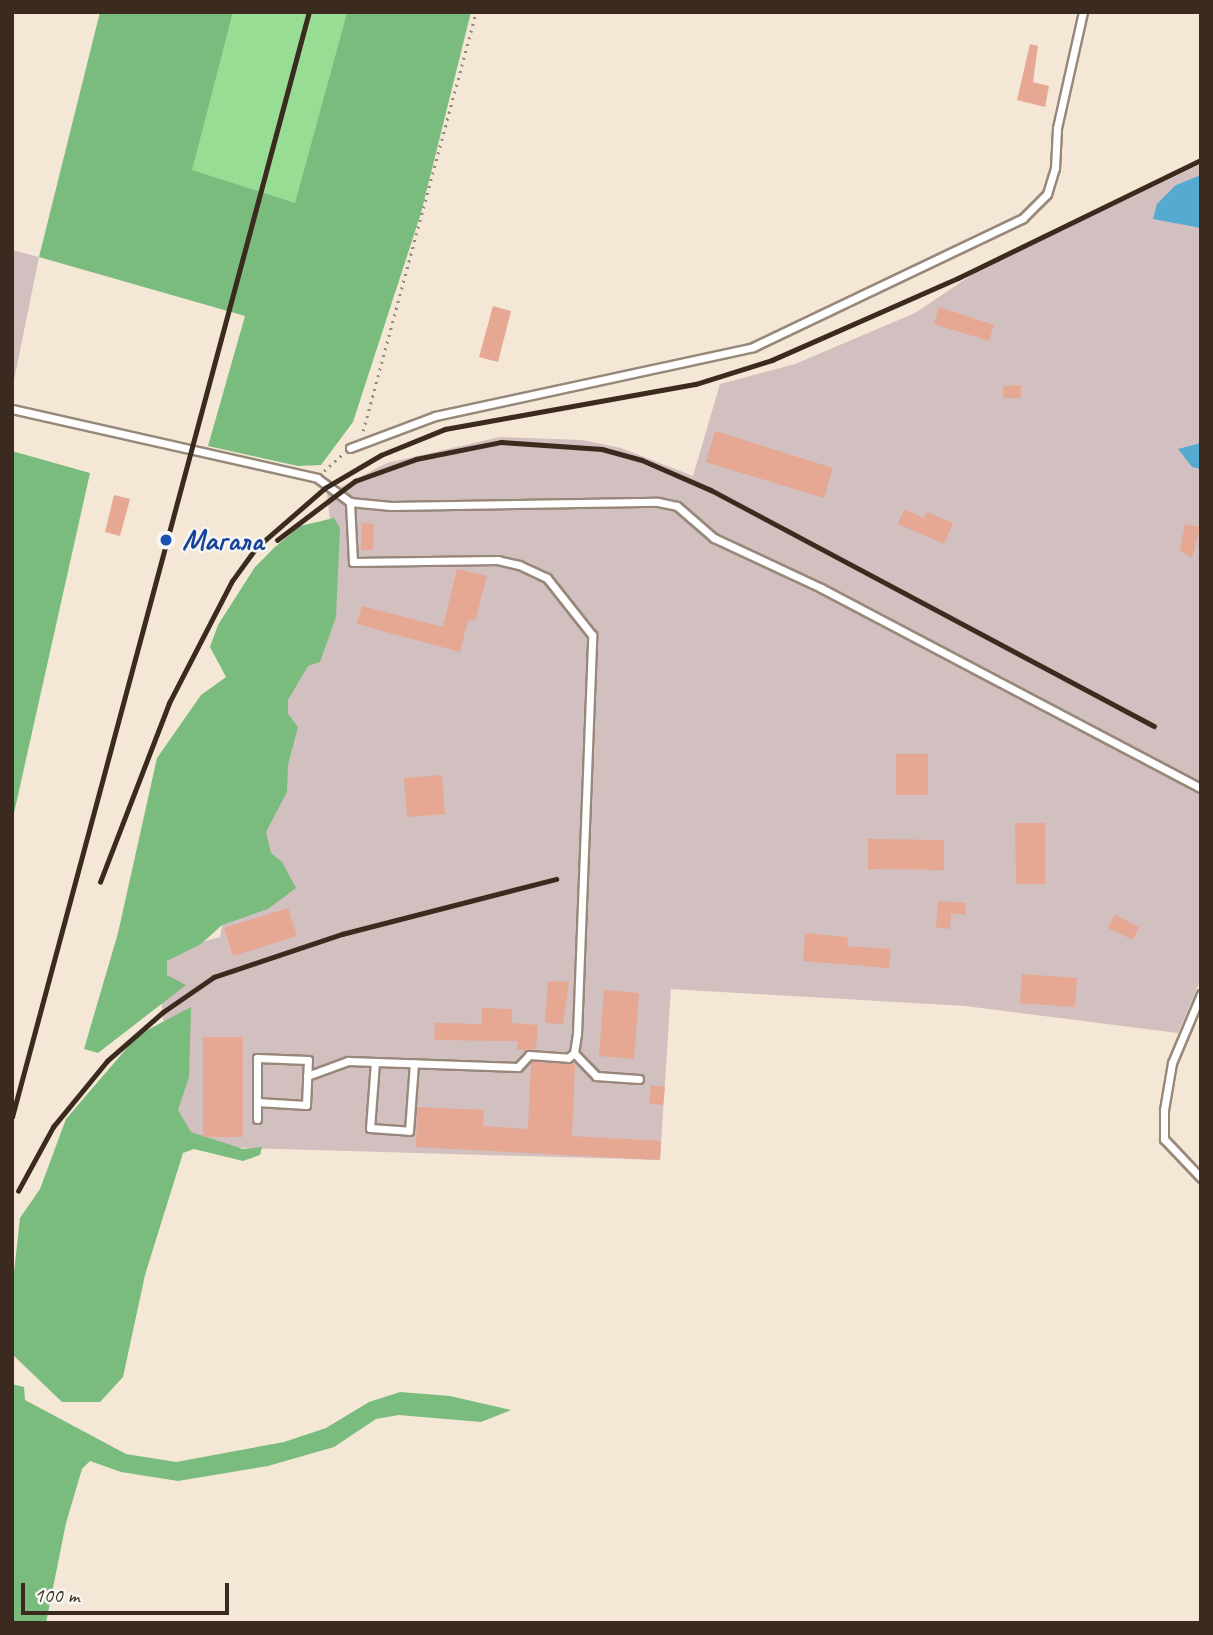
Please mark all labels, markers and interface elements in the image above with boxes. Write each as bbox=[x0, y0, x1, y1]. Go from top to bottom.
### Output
place label: Магала bbox=[182, 522, 263, 558]
marker: Магала bbox=[156, 530, 176, 550]
scale bar bbox=[24, 1568, 233, 1612]
text: 100 m bbox=[34, 1582, 79, 1608]

